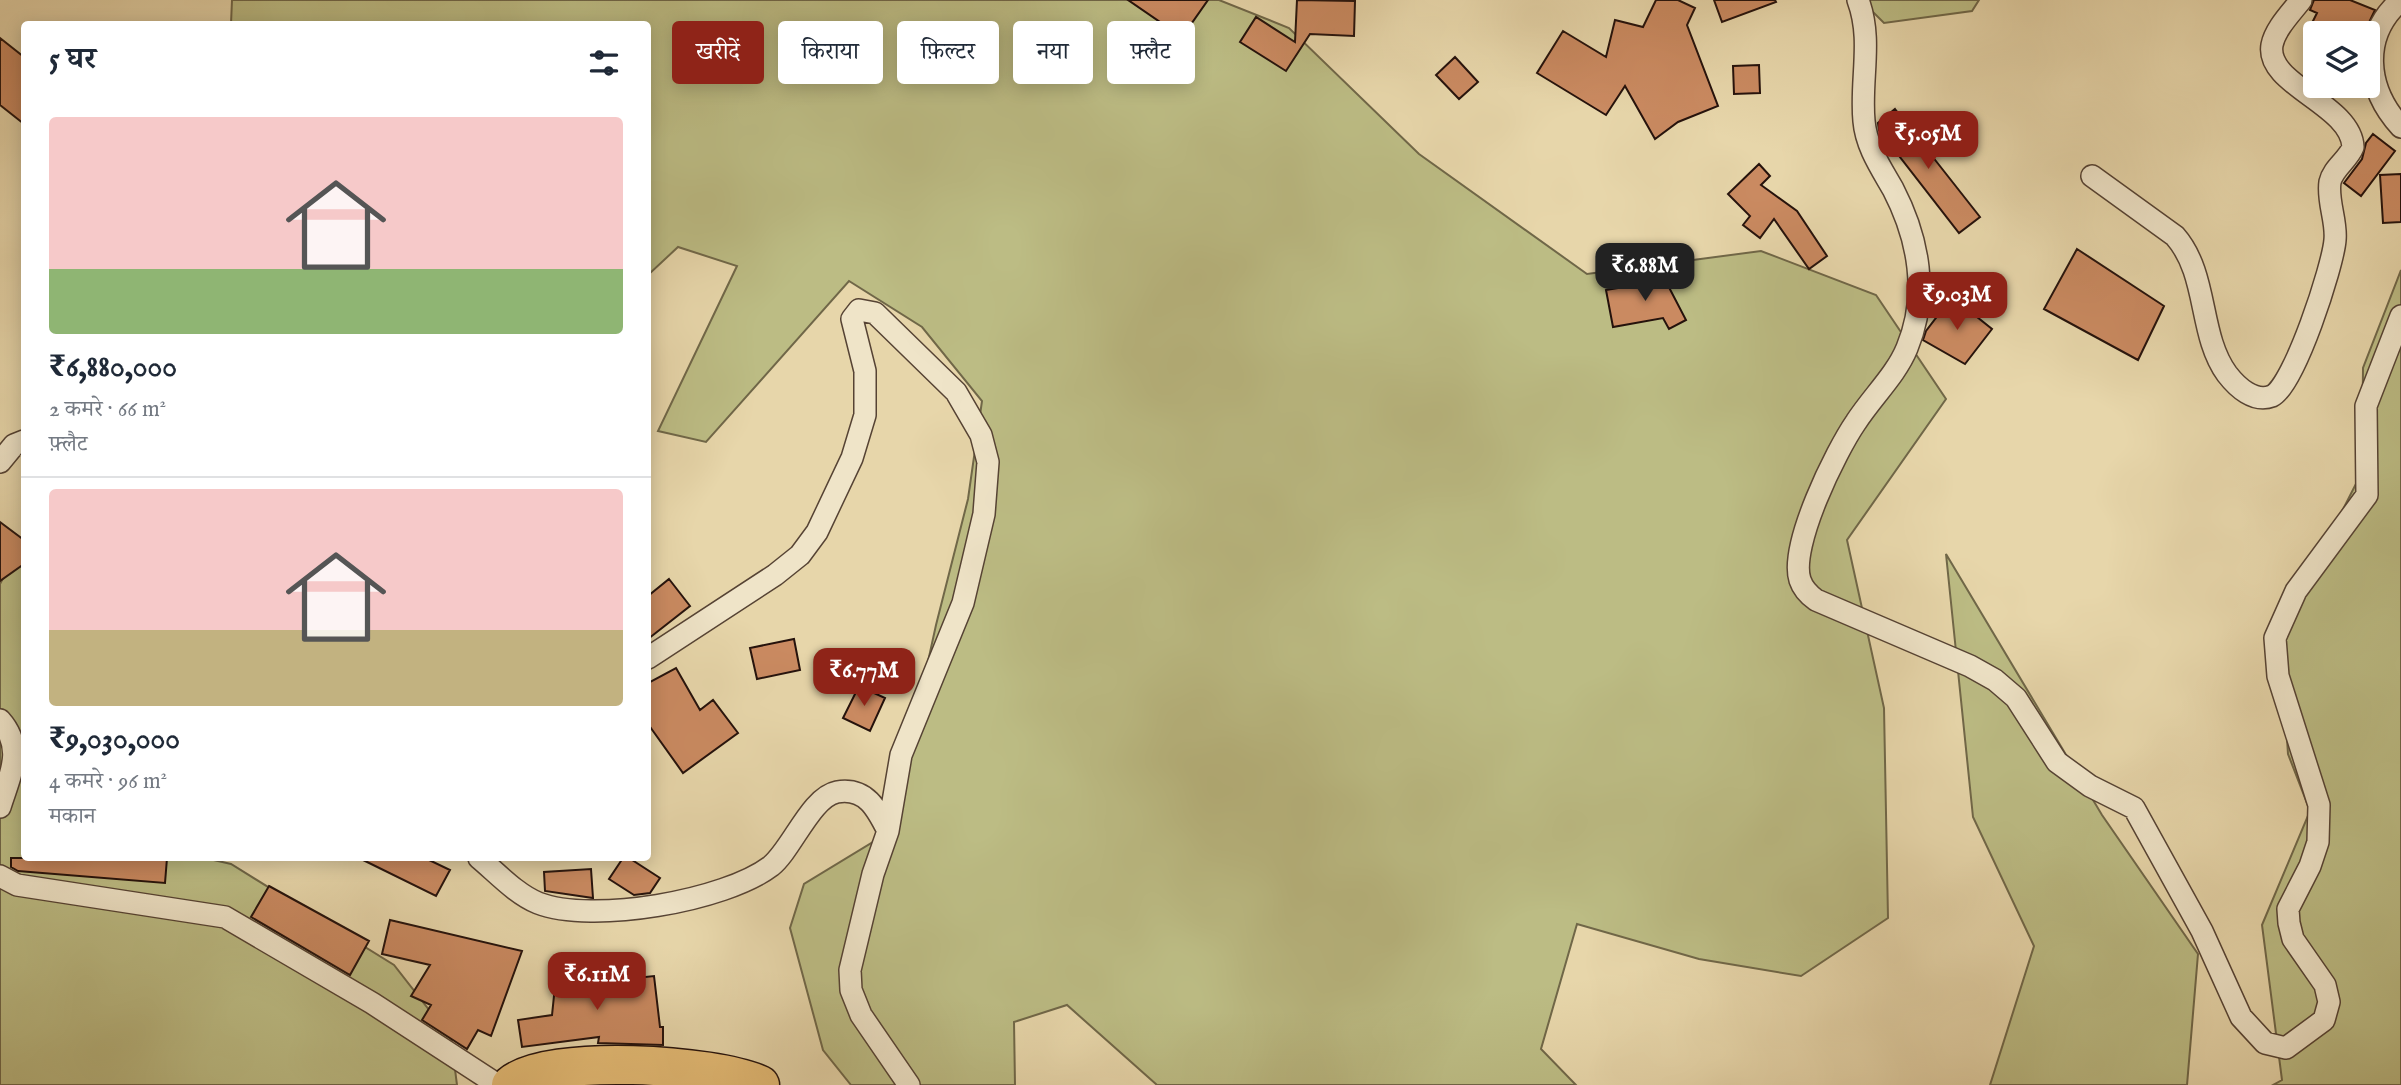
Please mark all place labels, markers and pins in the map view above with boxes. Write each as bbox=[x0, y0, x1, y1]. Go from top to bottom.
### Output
pin: ₹5.05M bbox=[1871, 111, 1985, 171]
pin: ₹6.88M bbox=[1588, 244, 1702, 303]
pin: ₹9.03M bbox=[1900, 272, 2014, 332]
pin: ₹6.77M bbox=[807, 648, 921, 708]
pin: ₹6.11M bbox=[540, 953, 654, 1012]

